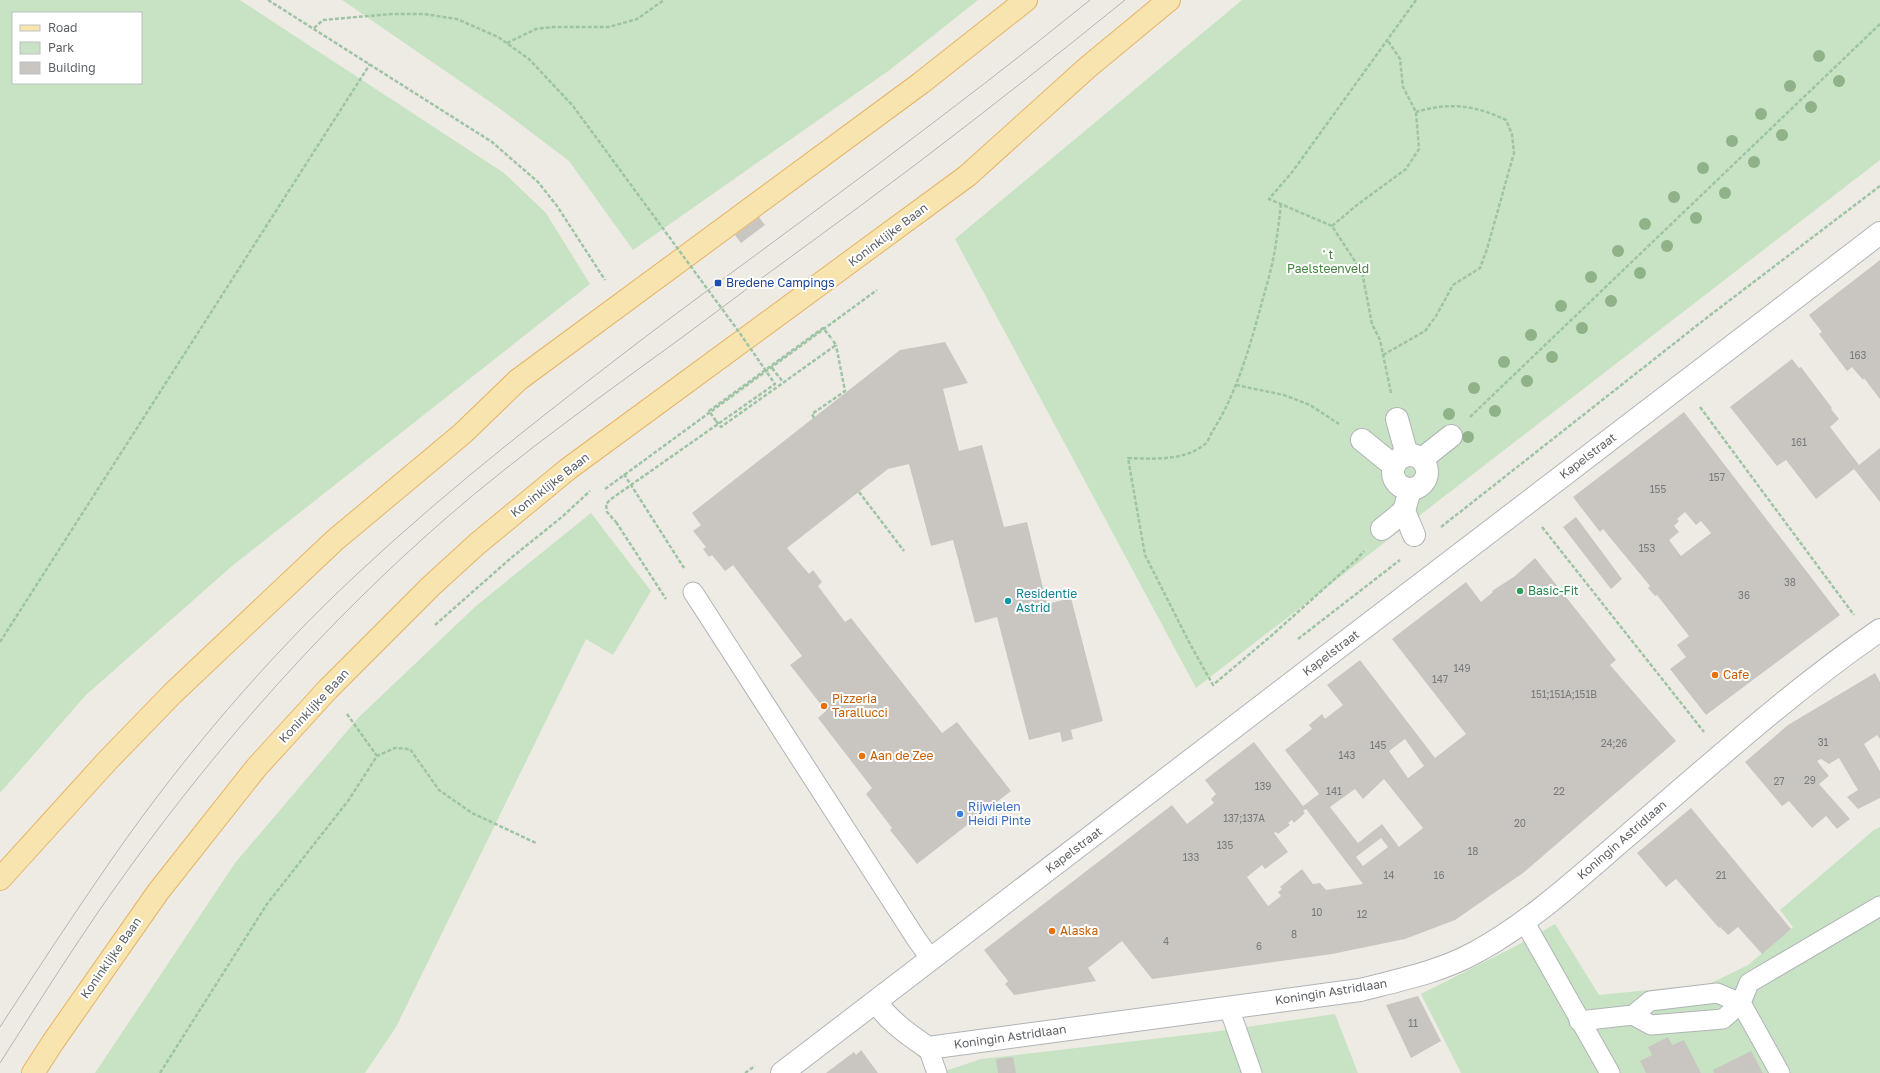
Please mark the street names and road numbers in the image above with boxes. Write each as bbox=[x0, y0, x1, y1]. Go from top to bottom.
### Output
street label: Koninklijke Baan bbox=[845, 200, 930, 269]
street label: Kapelstraat bbox=[1556, 429, 1619, 482]
street label: Koninklijke Baan bbox=[507, 449, 592, 520]
street label: Kapelstraat bbox=[1299, 626, 1362, 679]
street label: Koninklijke Baan bbox=[275, 666, 352, 746]
street label: Koningin Astridlaan bbox=[1574, 797, 1669, 882]
street label: Kapelstraat bbox=[1042, 823, 1105, 876]
street label: Koninklijke Baan bbox=[77, 914, 144, 1001]
street label: Koningin Astridlaan bbox=[1274, 975, 1388, 1008]
street label: Koningin Astridlaan bbox=[953, 1021, 1067, 1052]

